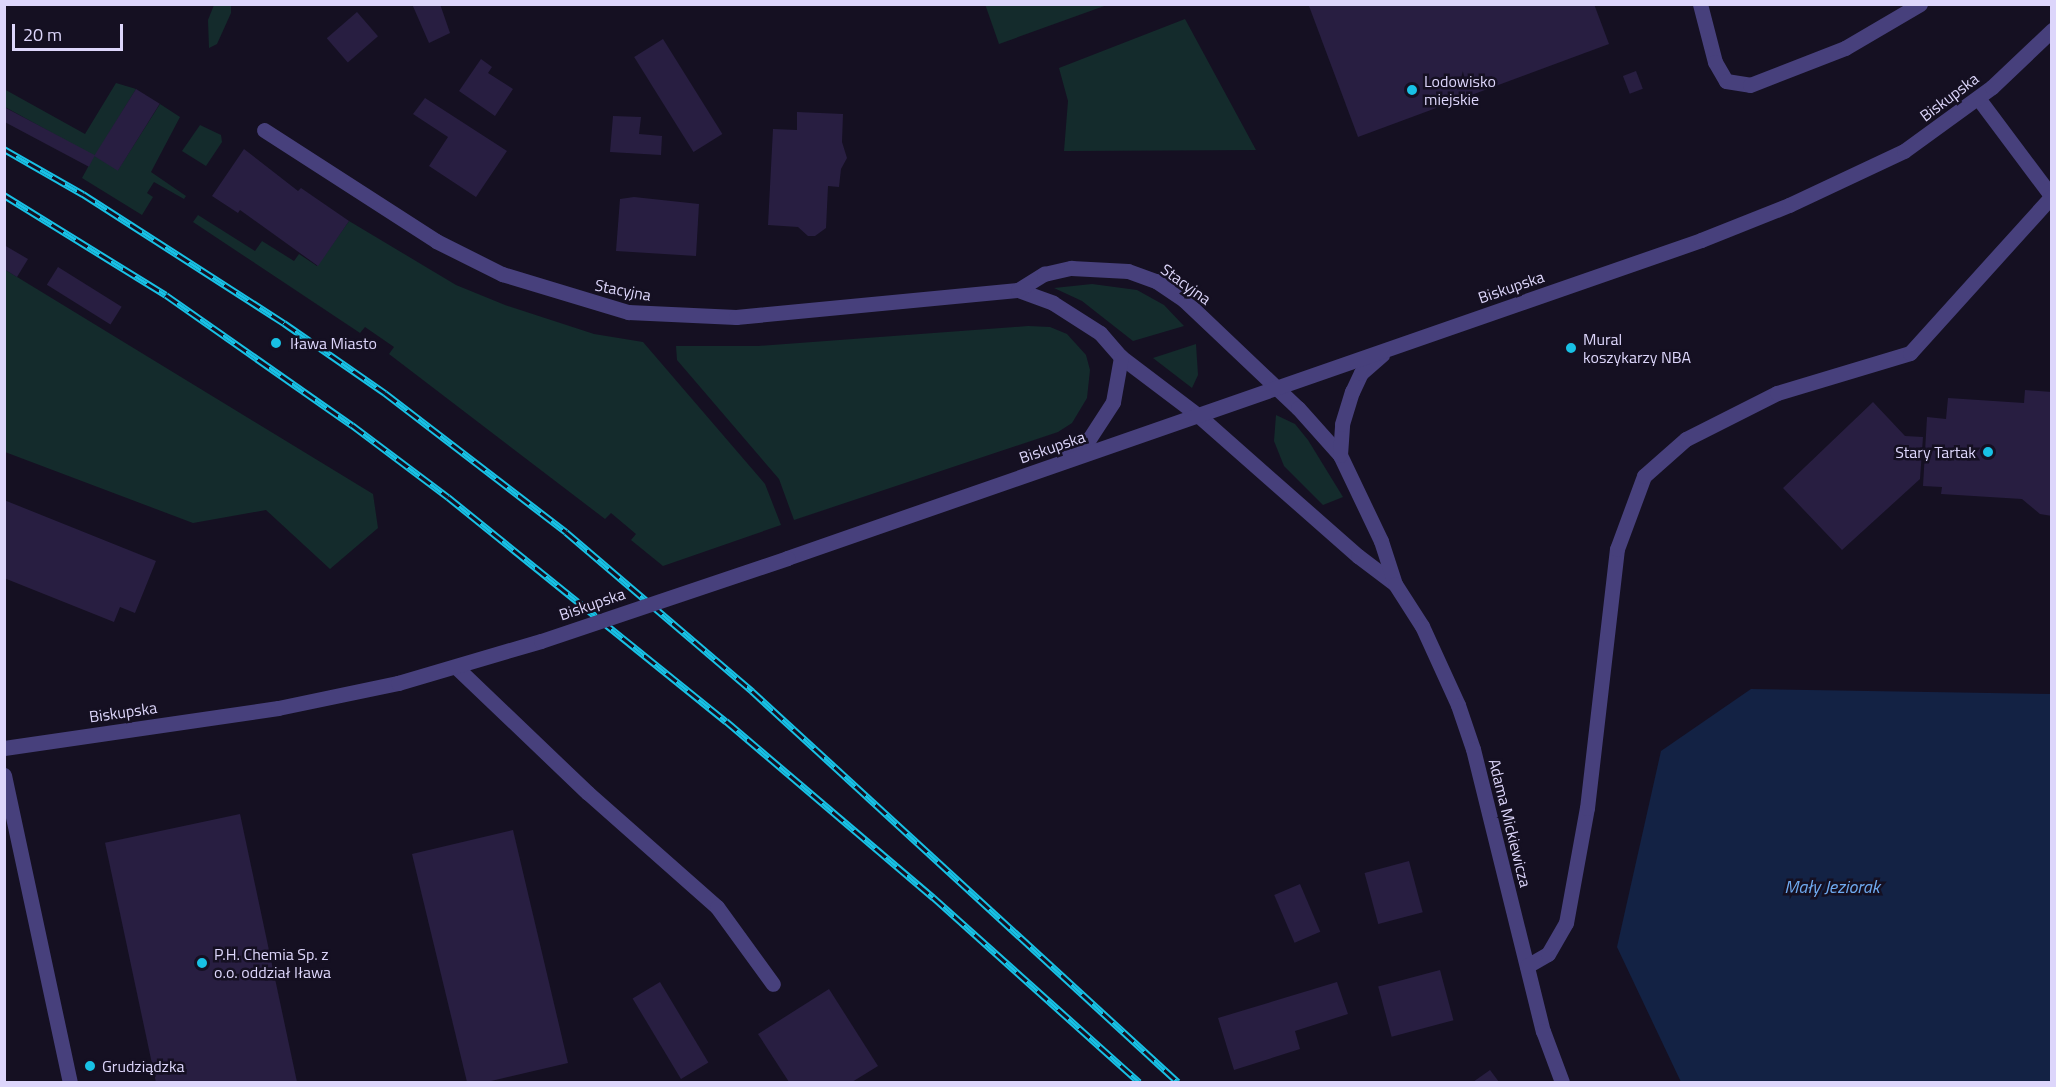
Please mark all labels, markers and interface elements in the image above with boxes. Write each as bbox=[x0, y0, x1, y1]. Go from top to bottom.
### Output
scale bar bbox=[15, 12, 126, 50]
text: 20 m bbox=[23, 21, 62, 48]
street label: Biskupska bbox=[1916, 69, 1982, 125]
place label: Lodowisko miejskie bbox=[1424, 71, 1496, 109]
marker: Lodowisko miejskie bbox=[1405, 83, 1419, 97]
street label: Stacyjna bbox=[1157, 259, 1215, 309]
street label: Biskupska bbox=[1476, 267, 1546, 307]
street label: Stacyjna bbox=[593, 275, 653, 305]
place label: Mural koszykarzy NBA bbox=[1583, 329, 1691, 367]
place label: Iława Miasto bbox=[290, 333, 377, 353]
marker: Iława Miasto bbox=[267, 334, 285, 352]
marker: Mural koszykarzy NBA bbox=[1564, 341, 1578, 355]
street label: Biskupska bbox=[1017, 427, 1087, 467]
place label: Stary Tartak bbox=[1895, 442, 1976, 462]
marker: Stary Tartak bbox=[1981, 445, 1995, 459]
street label: Biskupska bbox=[557, 584, 627, 624]
street label: Biskupska bbox=[88, 698, 158, 726]
street label: Adama Mickiewicza bbox=[1485, 757, 1535, 889]
water label: Mały Jeziorak bbox=[1784, 876, 1880, 898]
place label: P.H. Chemia Sp. z o.o. oddział Iława bbox=[214, 944, 331, 982]
marker: P.H. Chemia Sp. z o.o. oddział Iława bbox=[195, 956, 209, 970]
place label: Grudziądzka bbox=[102, 1056, 185, 1076]
marker: Grudziądzka bbox=[83, 1059, 97, 1073]

